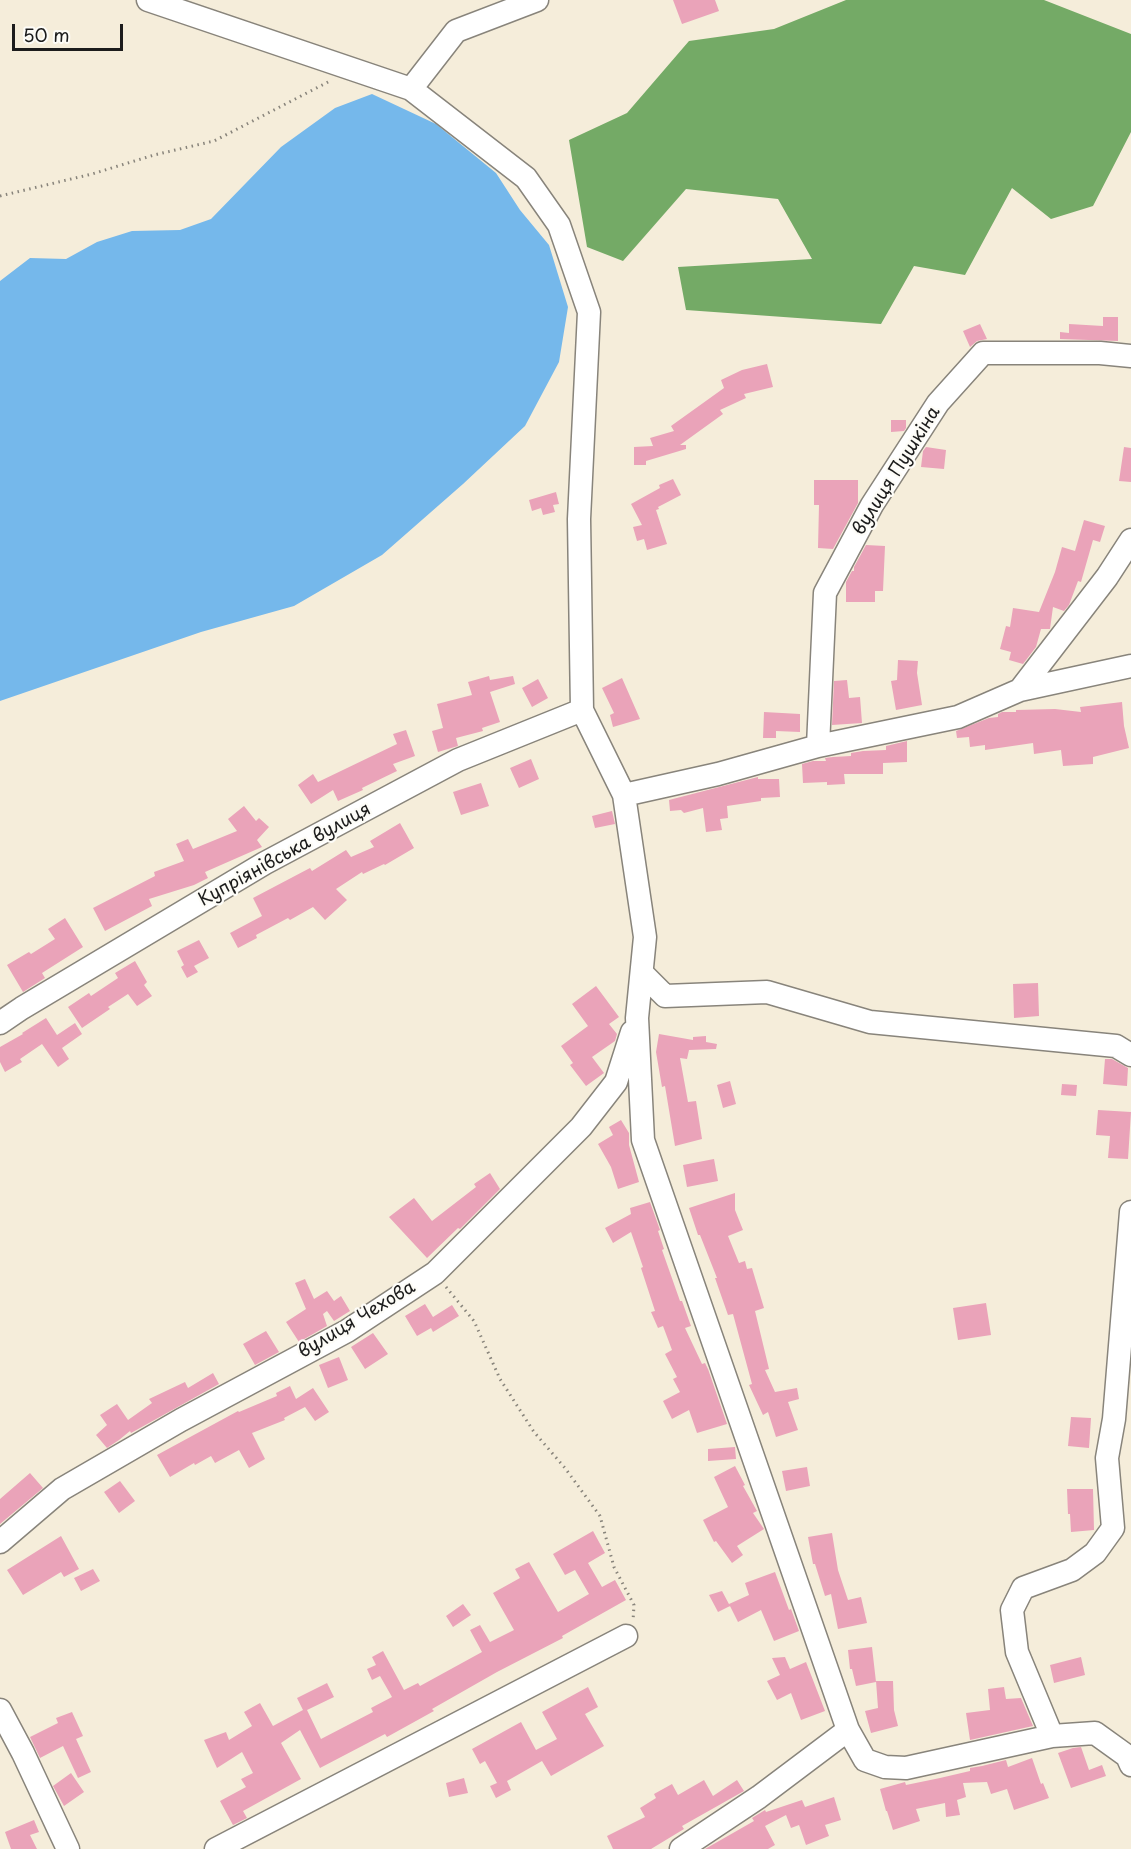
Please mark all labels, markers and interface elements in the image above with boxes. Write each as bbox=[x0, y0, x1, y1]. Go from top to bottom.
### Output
scale bar bbox=[15, 12, 126, 50]
text: 50 m bbox=[23, 21, 70, 48]
street label: вулиця Пушкіна bbox=[849, 403, 945, 539]
street label: Купріянівська вулиця bbox=[195, 799, 375, 911]
street label: вулиця Чехова bbox=[295, 1277, 419, 1363]

